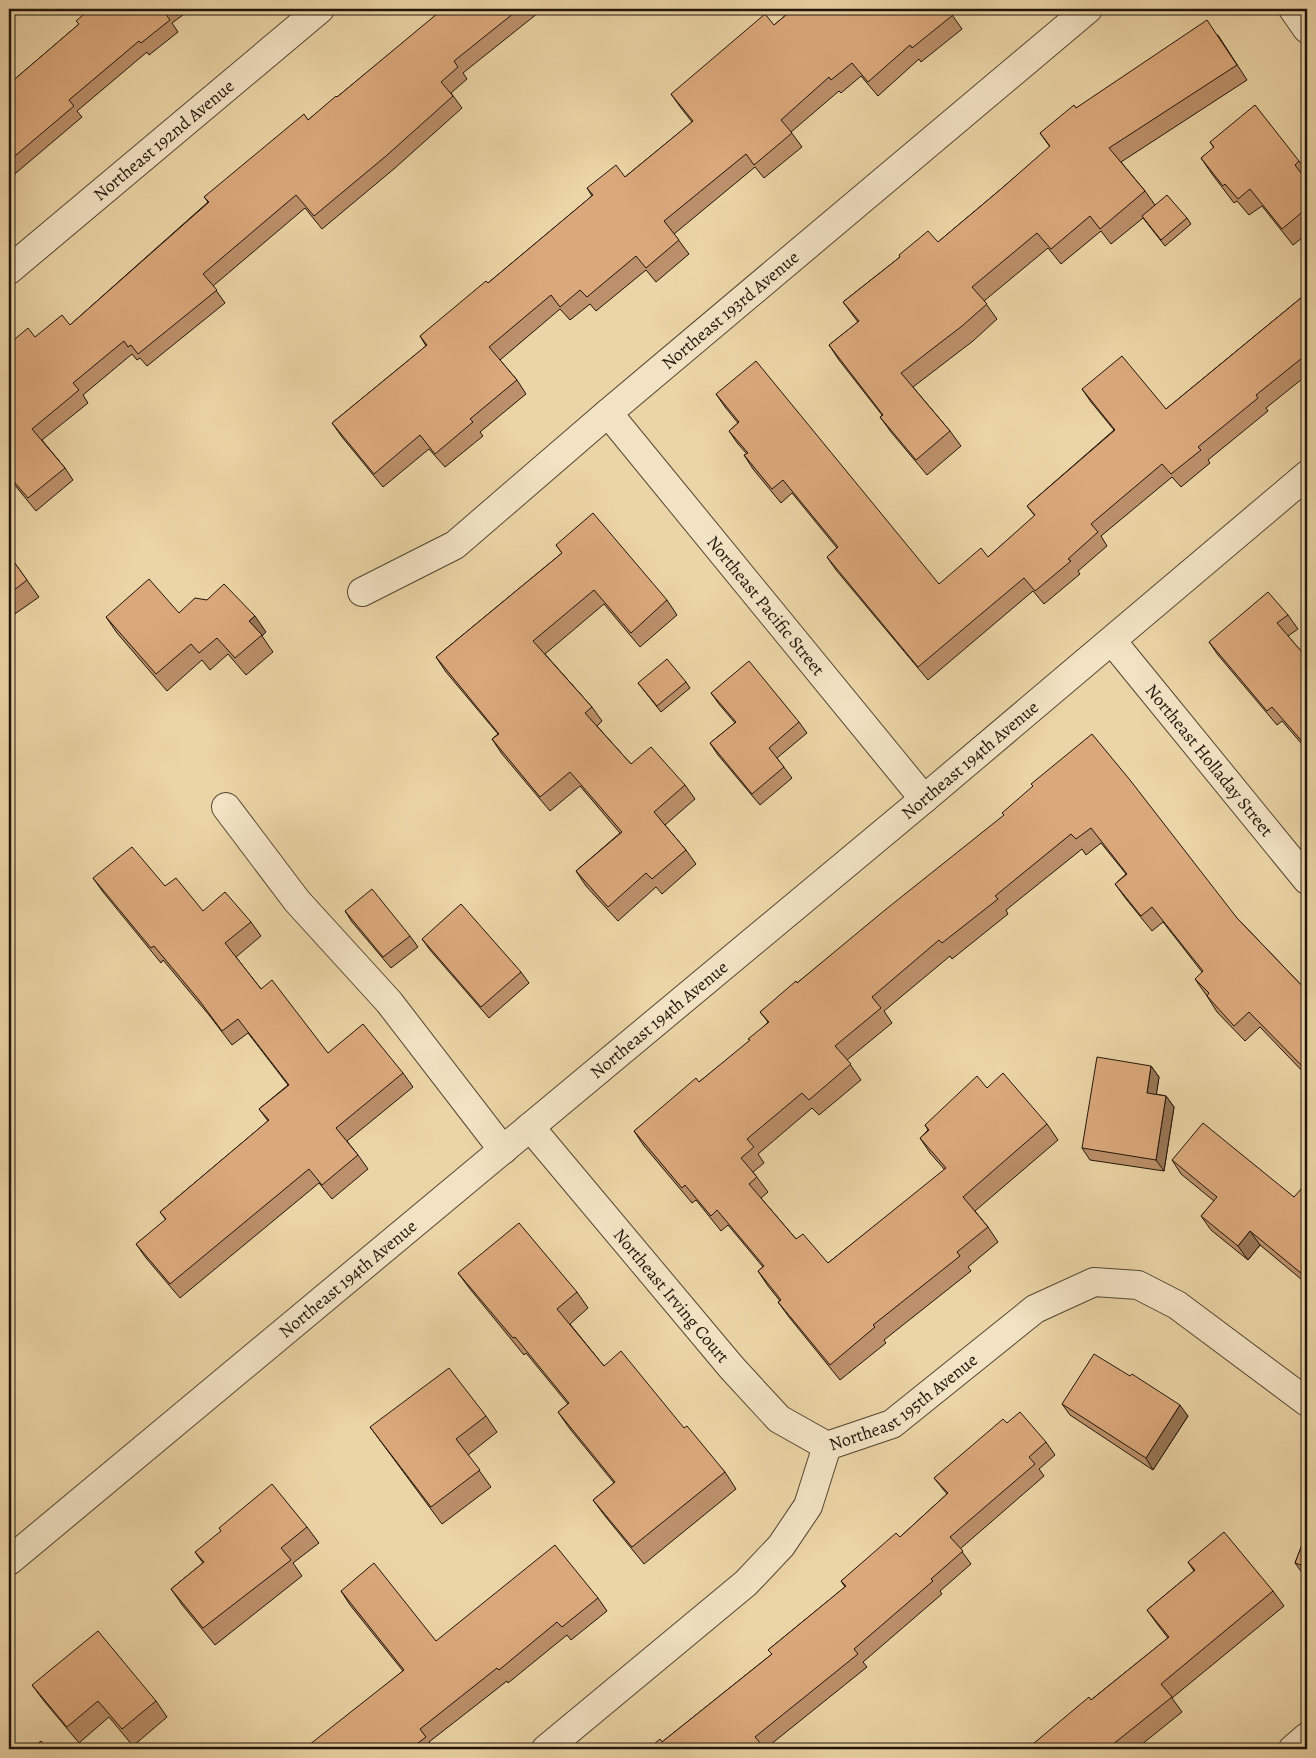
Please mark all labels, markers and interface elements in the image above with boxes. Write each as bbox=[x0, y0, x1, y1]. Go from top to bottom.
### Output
street label: Northeast 192nd Avenue bbox=[88, 74, 239, 206]
street label: Northeast 193rd Avenue bbox=[656, 245, 804, 375]
street label: Northeast Pacific Street bbox=[701, 531, 830, 681]
street label: Northeast Holladay Street bbox=[1140, 679, 1279, 842]
street label: Northeast 194th Avenue bbox=[896, 695, 1044, 825]
street label: Northeast 194th Avenue bbox=[585, 955, 733, 1084]
street label: Northeast 194th Avenue bbox=[274, 1214, 422, 1343]
street label: Northeast Irving Court bbox=[608, 1223, 735, 1368]
street label: Northeast 195th Avenue bbox=[826, 1348, 982, 1456]

